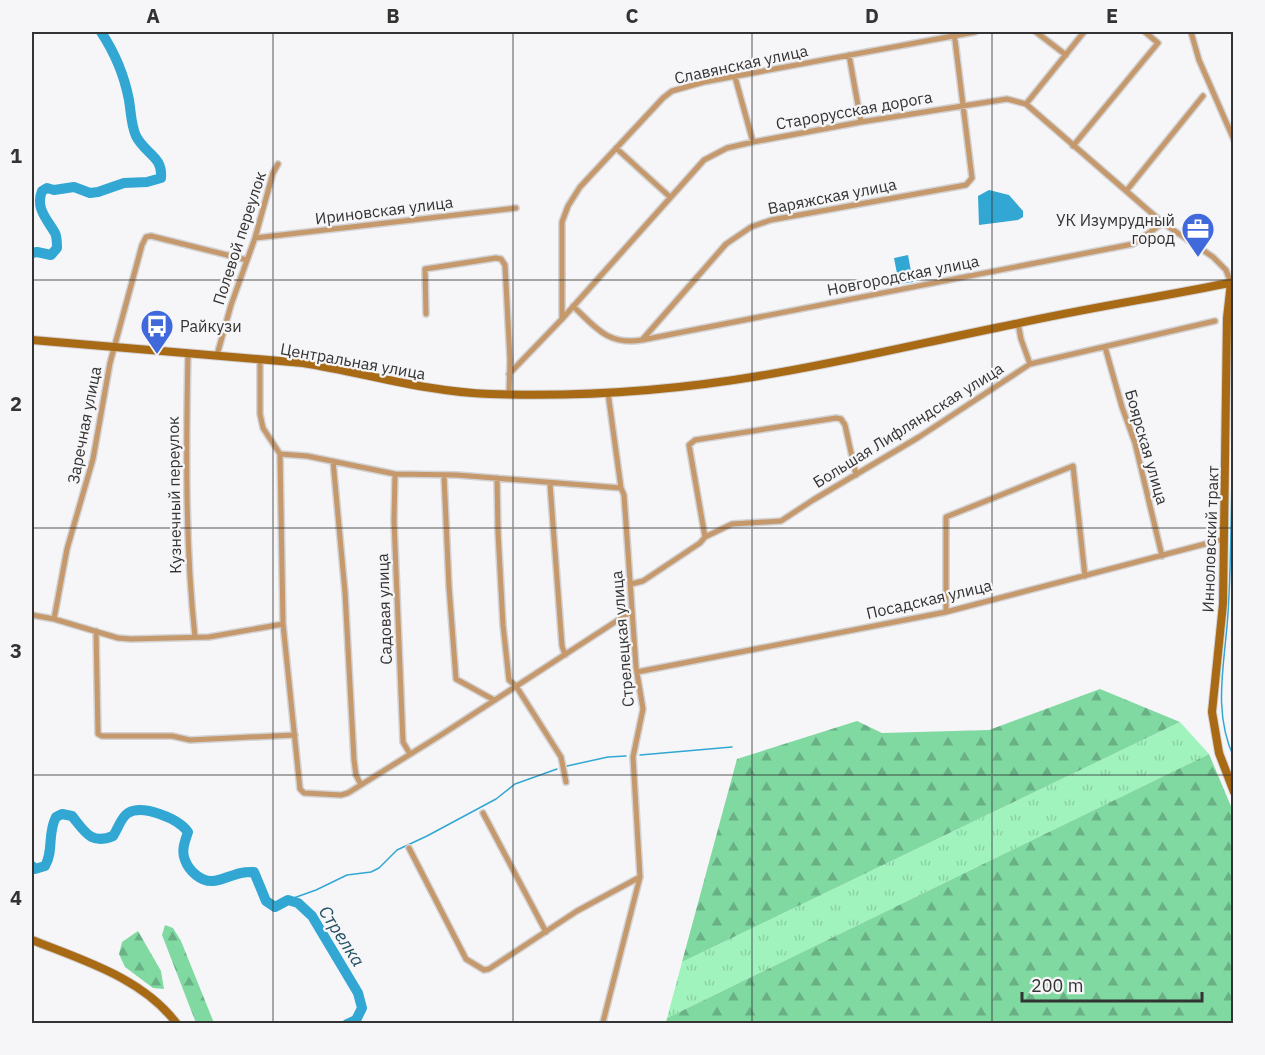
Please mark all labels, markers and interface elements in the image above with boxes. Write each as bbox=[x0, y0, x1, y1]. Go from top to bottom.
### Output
text: A bbox=[146, 2, 160, 29]
text: B bbox=[386, 2, 400, 29]
text: C bbox=[625, 2, 639, 29]
text: D bbox=[865, 2, 879, 29]
text: E bbox=[1106, 2, 1118, 29]
street label: Славянская улица bbox=[672, 40, 810, 88]
street label: Старорусская дорога bbox=[774, 86, 934, 134]
text: 1 bbox=[10, 142, 22, 169]
street label: Полевой переулок bbox=[208, 168, 270, 307]
street label: Варяжская улица bbox=[766, 174, 899, 218]
street label: Ириновская улица bbox=[314, 192, 455, 228]
place label: УК Изумрудный город bbox=[1056, 210, 1175, 248]
office icon: УК Изумрудный город bbox=[1180, 211, 1216, 258]
street label: Новгородская улица bbox=[825, 250, 981, 300]
bus stop icon: Райкузи bbox=[139, 308, 175, 355]
place label: Райкузи bbox=[180, 316, 242, 336]
street label: Центральная улица bbox=[279, 338, 428, 384]
street label: Большая Лифляндская улица bbox=[809, 358, 1007, 492]
street label: Заречная улица bbox=[63, 364, 105, 485]
street label: Боярская улица bbox=[1121, 387, 1173, 507]
text: 2 bbox=[10, 390, 22, 417]
street label: Кузнечный переулок bbox=[163, 416, 185, 574]
street label: Инноловский тракт bbox=[1197, 465, 1223, 613]
street label: Садовая улица bbox=[372, 553, 396, 665]
street label: Стрелецкая улица bbox=[606, 570, 638, 708]
street label: Посадская улица bbox=[864, 575, 994, 623]
text: 3 bbox=[10, 637, 22, 664]
text: 4 bbox=[10, 884, 22, 911]
water label: Стрелка bbox=[314, 901, 370, 971]
scale bar bbox=[1022, 965, 1202, 1003]
text: 200 m bbox=[1031, 974, 1083, 997]

